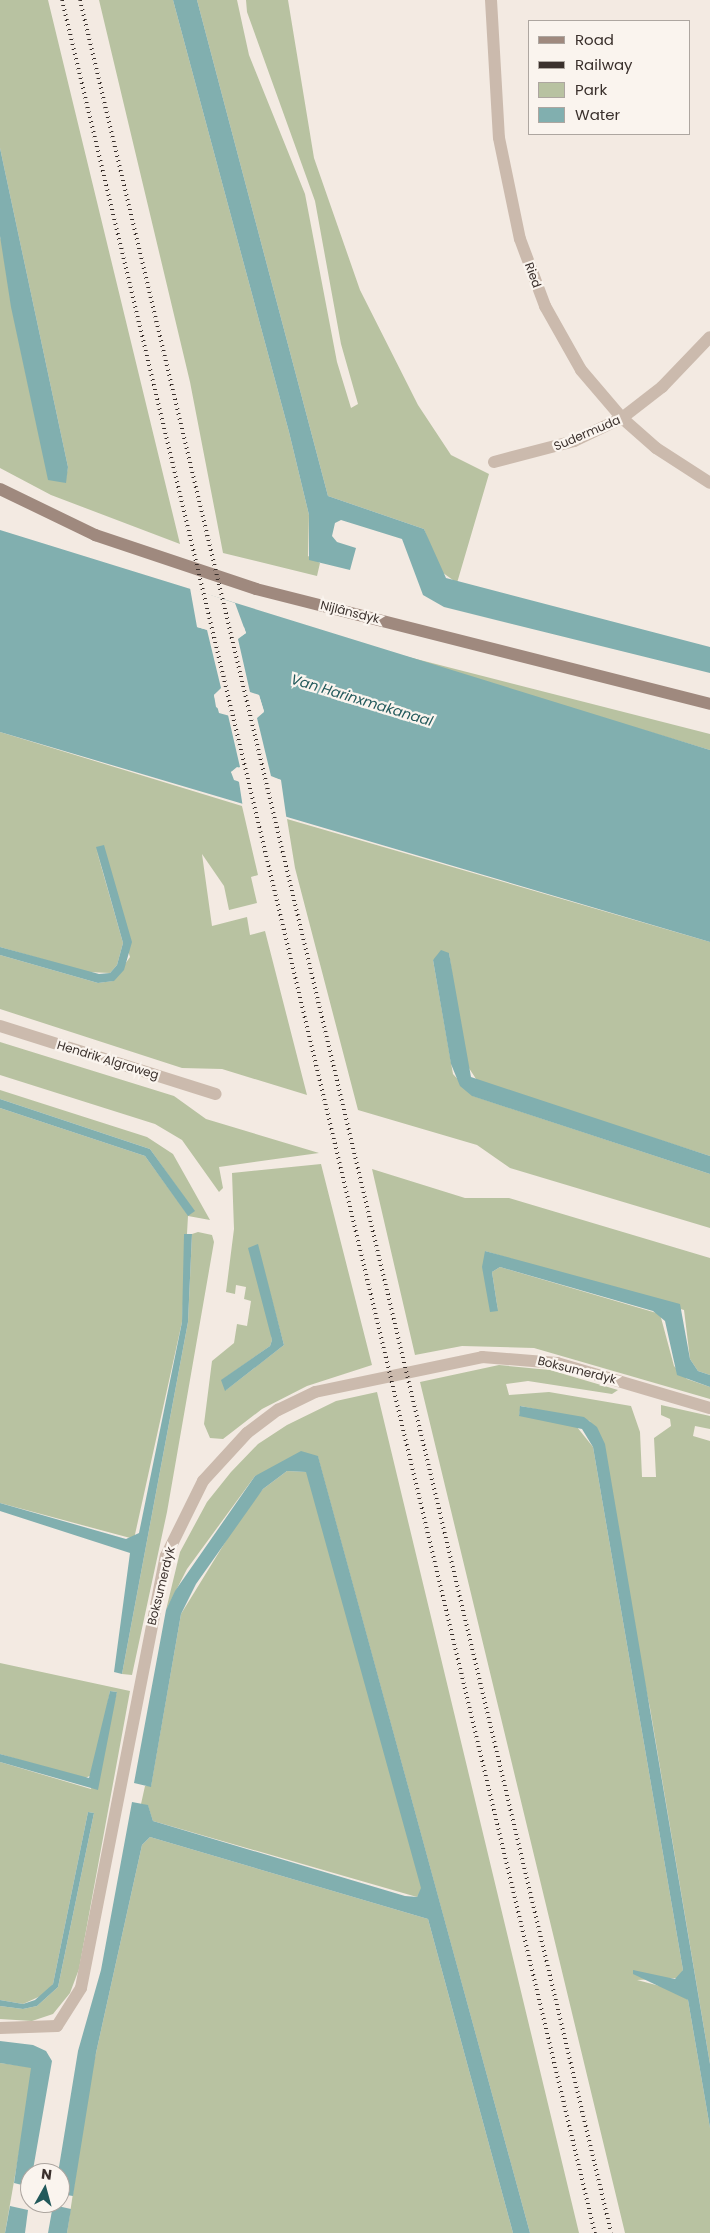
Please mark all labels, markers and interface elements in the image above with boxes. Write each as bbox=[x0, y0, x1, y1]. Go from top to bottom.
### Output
legend bbox=[528, 20, 690, 135]
text: Road bbox=[575, 29, 614, 50]
text: Railway bbox=[575, 54, 633, 75]
text: Park bbox=[575, 79, 607, 100]
text: Water bbox=[575, 104, 620, 125]
street label: Ried bbox=[522, 260, 544, 290]
street label: Sudermuda bbox=[552, 412, 622, 454]
street label: Nijlânsdyk bbox=[319, 598, 381, 626]
water label: Van Harinxmakanaal bbox=[289, 670, 435, 730]
street label: Hendrik Algraweg bbox=[55, 1038, 161, 1082]
street label: Boksumerdyk bbox=[536, 1353, 618, 1387]
street label: Boksumerdyk bbox=[144, 1545, 178, 1627]
north arrow bbox=[20, 2163, 70, 2213]
text: N bbox=[40, 2164, 53, 2185]

